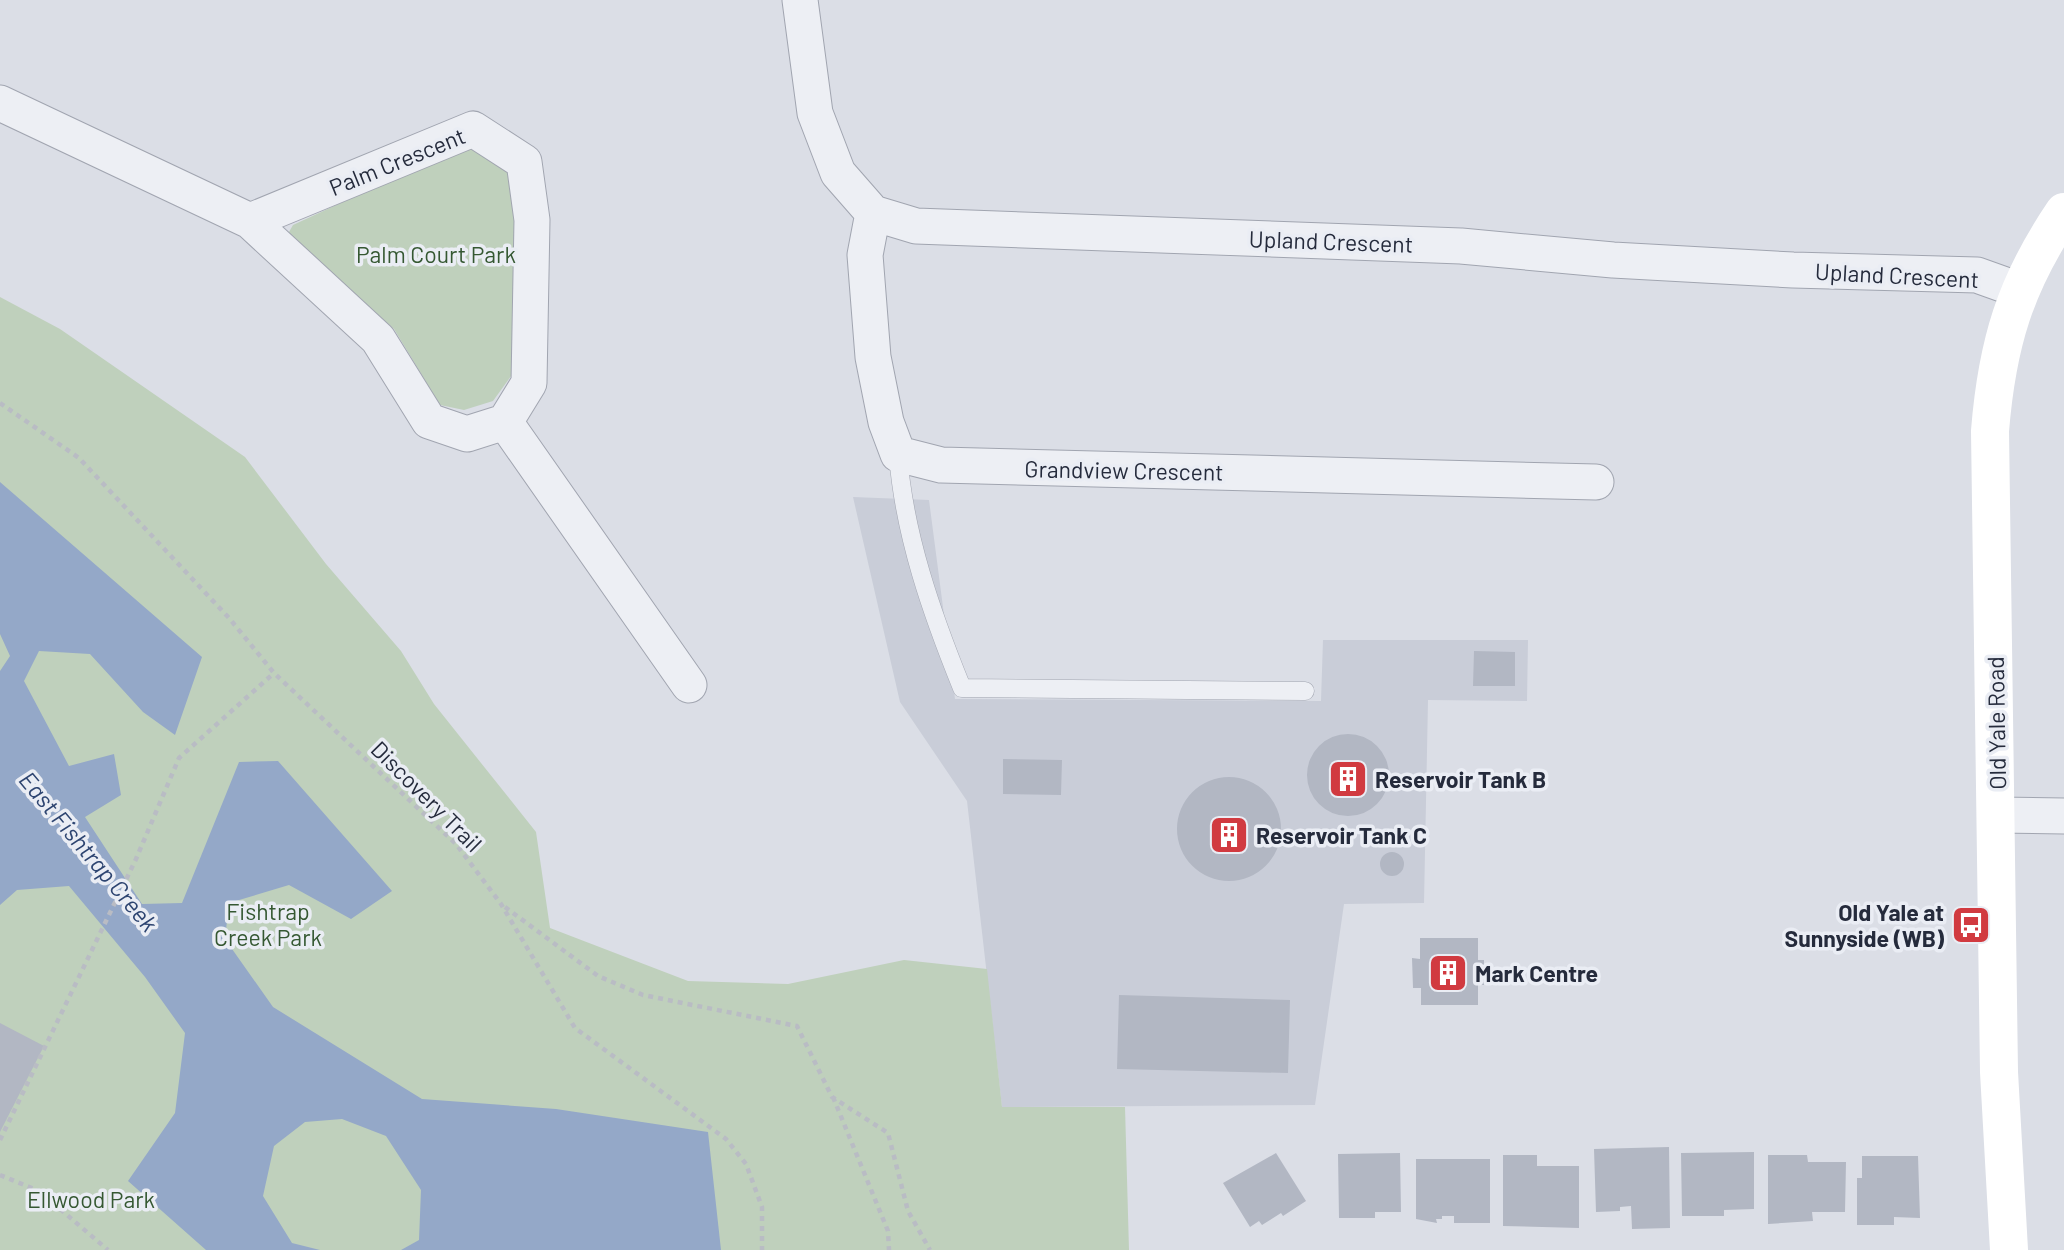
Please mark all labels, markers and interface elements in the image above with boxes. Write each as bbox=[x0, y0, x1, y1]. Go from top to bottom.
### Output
street label: Palm Crescent bbox=[325, 121, 469, 201]
street label: Upland Crescent bbox=[1248, 224, 1414, 258]
park label: Palm Court Park bbox=[356, 240, 516, 268]
street label: Upland Crescent bbox=[1814, 257, 1980, 293]
street label: Grandview Crescent bbox=[1024, 454, 1224, 486]
street label: Old Yale Road bbox=[1981, 656, 2011, 790]
street label: Discovery Trail bbox=[366, 735, 488, 857]
building icon: Reservoir Tank B bbox=[1327, 758, 1369, 800]
water label: East Fishtrap Creek bbox=[14, 765, 165, 937]
place label: Reservoir Tank B bbox=[1375, 765, 1546, 793]
building icon: Reservoir Tank C bbox=[1208, 814, 1250, 856]
place label: Reservoir Tank C bbox=[1256, 821, 1427, 849]
park label: Fishtrap Creek Park bbox=[214, 897, 322, 951]
place label: Old Yale at Sunnyside (WB) bbox=[1785, 898, 1944, 952]
bus stop icon: Old Yale at Sunnyside (WB) bbox=[1950, 904, 1992, 946]
building icon: Mark Centre bbox=[1427, 952, 1469, 994]
place label: Mark Centre bbox=[1475, 959, 1598, 987]
park label: Ellwood Park bbox=[27, 1185, 155, 1213]

